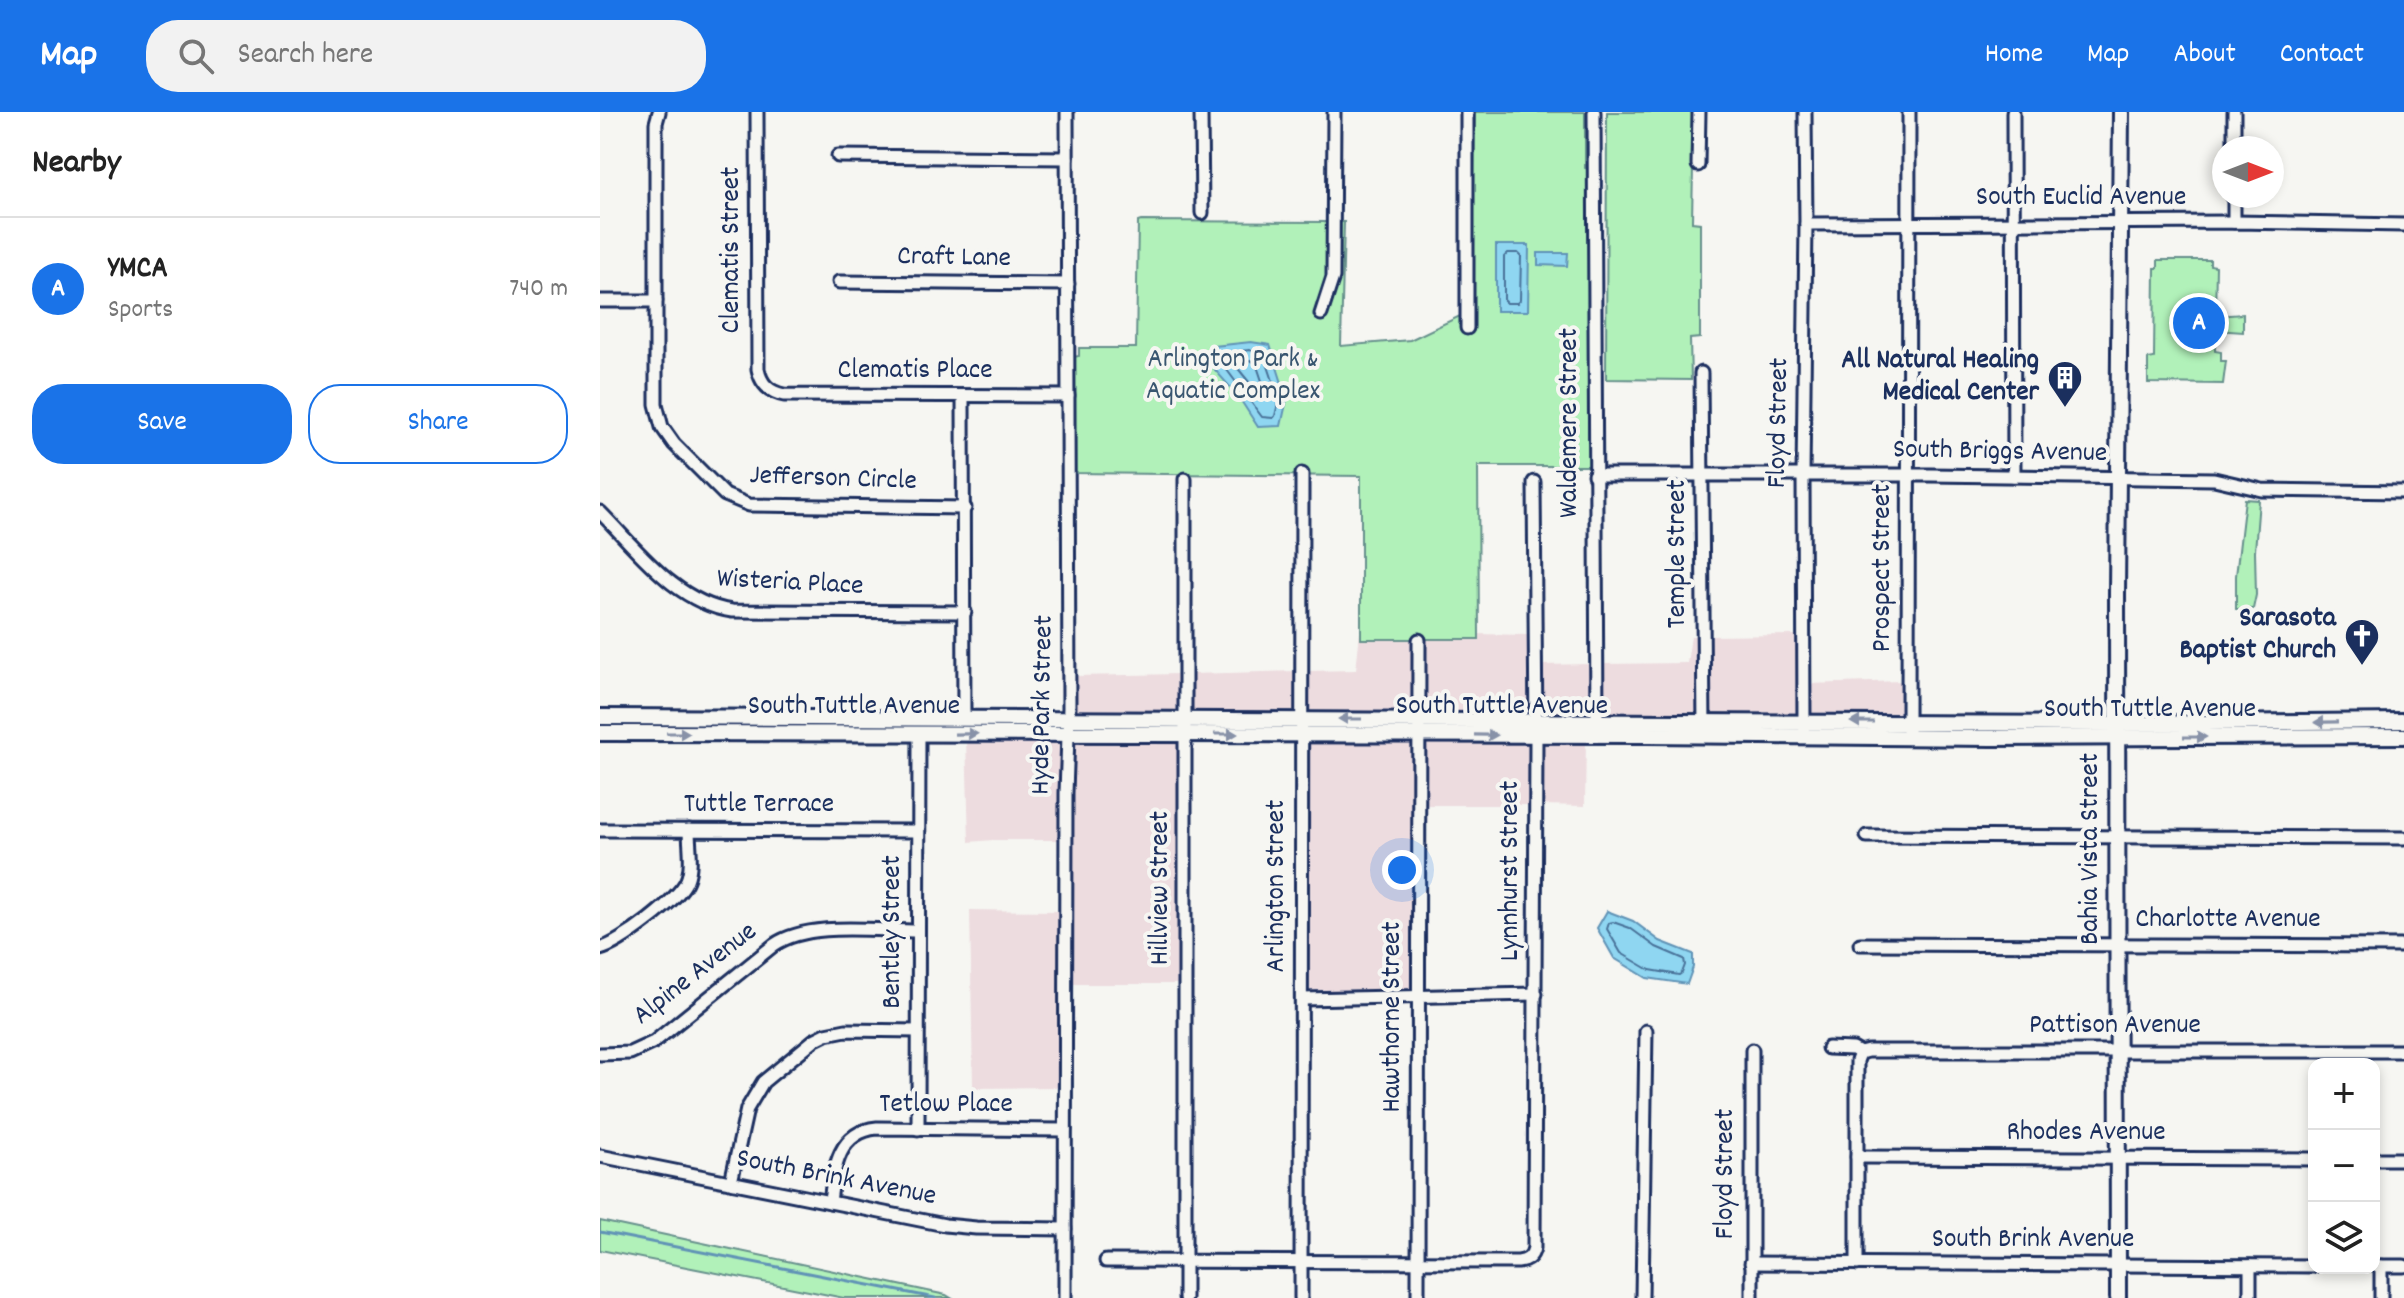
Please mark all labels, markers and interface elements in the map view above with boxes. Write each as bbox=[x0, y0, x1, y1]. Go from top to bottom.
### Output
search box bbox=[146, 20, 706, 92]
text: Map bbox=[40, 29, 98, 84]
icon: search bbox=[174, 34, 218, 78]
text: Search here bbox=[238, 35, 373, 78]
text: Home bbox=[1985, 36, 2043, 76]
text: Map bbox=[2087, 36, 2129, 76]
text: About bbox=[2173, 36, 2236, 76]
text: Contact bbox=[2280, 36, 2364, 76]
north arrow bbox=[2212, 136, 2284, 208]
text: Nearby bbox=[32, 140, 121, 189]
street label: Clematis Street bbox=[713, 167, 753, 333]
street label: South Euclid Avenue bbox=[1976, 179, 2186, 219]
street label: Craft Lane bbox=[897, 238, 1011, 280]
text: YMCA bbox=[108, 249, 168, 292]
text: A bbox=[51, 271, 65, 308]
text: 740 m bbox=[509, 271, 568, 308]
text: Sports bbox=[108, 292, 173, 329]
pin: A bbox=[2173, 293, 2225, 353]
street label: Waldemere Street bbox=[1551, 328, 1591, 518]
park label: Arlington Park & Aquatic Complex bbox=[1146, 341, 1320, 413]
place label: All Natural Healing Medical Center bbox=[1841, 342, 2040, 414]
street label: Clematis Place bbox=[838, 352, 992, 392]
street label: Floyd Street bbox=[1759, 357, 1801, 489]
building icon: All Natural Healing Medical Center bbox=[2046, 359, 2084, 409]
button: Save bbox=[32, 384, 292, 464]
button: Share bbox=[308, 384, 568, 464]
street label: South Briggs Avenue bbox=[1892, 431, 2108, 475]
street label: Jefferson Circle bbox=[749, 457, 917, 503]
street label: Temple Street bbox=[1659, 479, 1699, 629]
street label: Prospect Street bbox=[1864, 484, 1904, 652]
street label: Wisteria Place bbox=[716, 560, 864, 608]
place label: Sarasota Baptist Church bbox=[2180, 600, 2337, 672]
street label: Hyde Park Street bbox=[1022, 615, 1066, 795]
church icon: Sarasota Baptist Church bbox=[2343, 617, 2381, 667]
street label: South Tuttle Avenue bbox=[748, 688, 960, 728]
street label: South Tuttle Avenue bbox=[1396, 688, 1608, 728]
street label: South Tuttle Avenue bbox=[2044, 691, 2256, 731]
one-way arrow bbox=[1337, 713, 1362, 725]
one-way arrow bbox=[1849, 716, 1874, 728]
one-way arrow bbox=[2313, 716, 2338, 728]
one-way arrow bbox=[666, 727, 691, 739]
one-way arrow bbox=[954, 728, 979, 740]
one-way arrow bbox=[1214, 728, 1239, 740]
one-way arrow bbox=[1474, 729, 1499, 741]
one-way arrow bbox=[2183, 731, 2208, 743]
street label: Bahia Vista Street bbox=[2072, 753, 2112, 945]
street label: Lynnhurst Street bbox=[1492, 781, 1532, 961]
street label: Tuttle Terrace bbox=[684, 786, 834, 826]
street label: Arlington Street bbox=[1258, 800, 1298, 972]
street label: Hillview Street bbox=[1142, 811, 1182, 965]
your location bbox=[1382, 850, 1422, 890]
street label: Bentley Street bbox=[874, 855, 914, 1009]
street label: Charlotte Avenue bbox=[2135, 901, 2321, 941]
street label: Alpine Avenue bbox=[625, 914, 767, 1036]
street label: Hawthorne Street bbox=[1374, 921, 1414, 1113]
street label: Pattison Avenue bbox=[2029, 1007, 2201, 1047]
map controls bbox=[2308, 1058, 2380, 1274]
button: + bbox=[2308, 1058, 2380, 1130]
street label: Tetlow Place bbox=[879, 1086, 1013, 1126]
street label: Floyd Street bbox=[1707, 1109, 1747, 1239]
street label: Rhodes Avenue bbox=[2006, 1114, 2166, 1154]
button: − bbox=[2308, 1130, 2380, 1202]
street label: South Brink Avenue bbox=[733, 1140, 939, 1218]
button: layers bbox=[2308, 1202, 2380, 1274]
street label: South Brink Avenue bbox=[1932, 1221, 2134, 1261]

